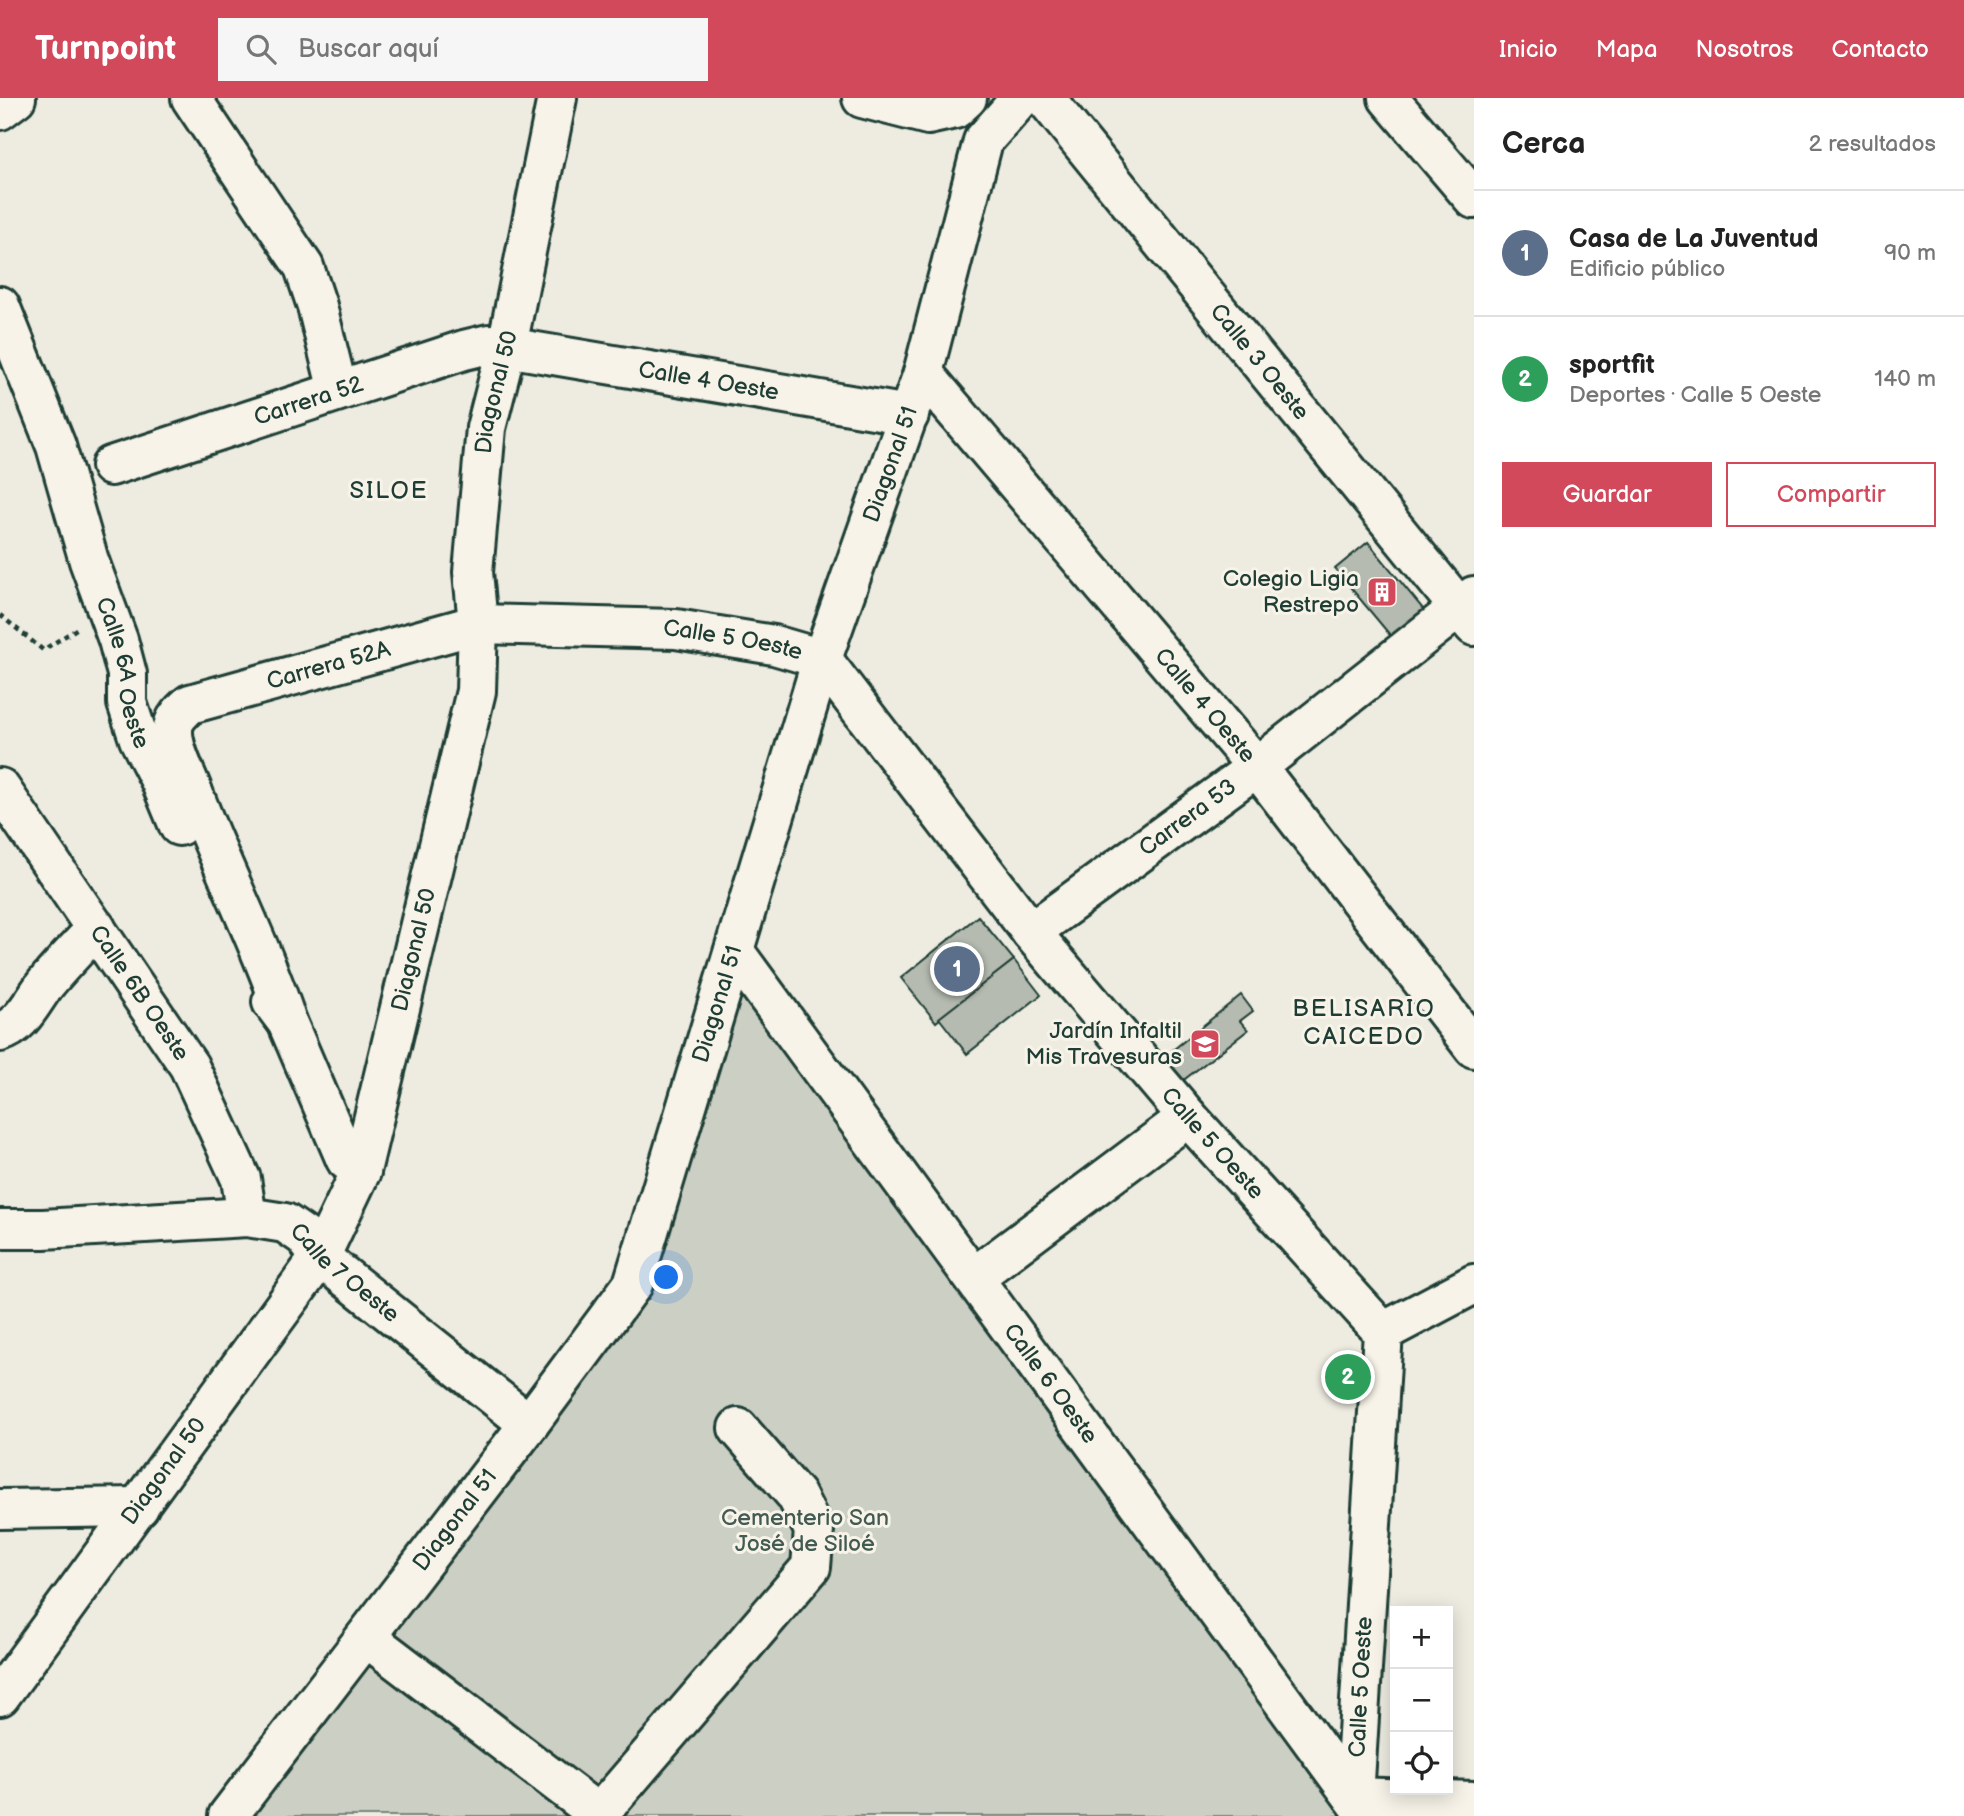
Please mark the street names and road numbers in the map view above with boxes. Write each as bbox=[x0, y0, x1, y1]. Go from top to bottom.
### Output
street label: Calle 3 Oeste bbox=[1204, 298, 1315, 426]
street label: Diagonal 50 bbox=[470, 328, 524, 455]
street label: Calle 4 Oeste bbox=[636, 355, 781, 407]
street label: Carrera 52 bbox=[251, 370, 367, 432]
street label: Diagonal 51 bbox=[857, 403, 924, 526]
street label: Calle 6A Oeste bbox=[90, 593, 156, 754]
street label: Calle 5 Oeste bbox=[663, 615, 806, 667]
street label: Carrera 52A bbox=[264, 635, 394, 696]
street label: Calle 4 Oeste bbox=[1148, 642, 1261, 769]
street label: Carrera 53 bbox=[1134, 773, 1242, 862]
street label: Diagonal 50 bbox=[386, 885, 442, 1014]
street label: Calle 6B Oeste bbox=[84, 920, 195, 1066]
street label: Diagonal 51 bbox=[687, 942, 749, 1066]
street label: Calle 5 Oeste bbox=[1155, 1082, 1270, 1205]
street label: Calle 7 Oeste bbox=[285, 1217, 405, 1329]
street label: Calle 6 Oeste bbox=[997, 1318, 1104, 1449]
street label: Diagonal 50 bbox=[115, 1412, 212, 1530]
street label: Diagonal 51 bbox=[407, 1464, 503, 1577]
street label: Calle 5 Oeste bbox=[1343, 1616, 1379, 1758]

